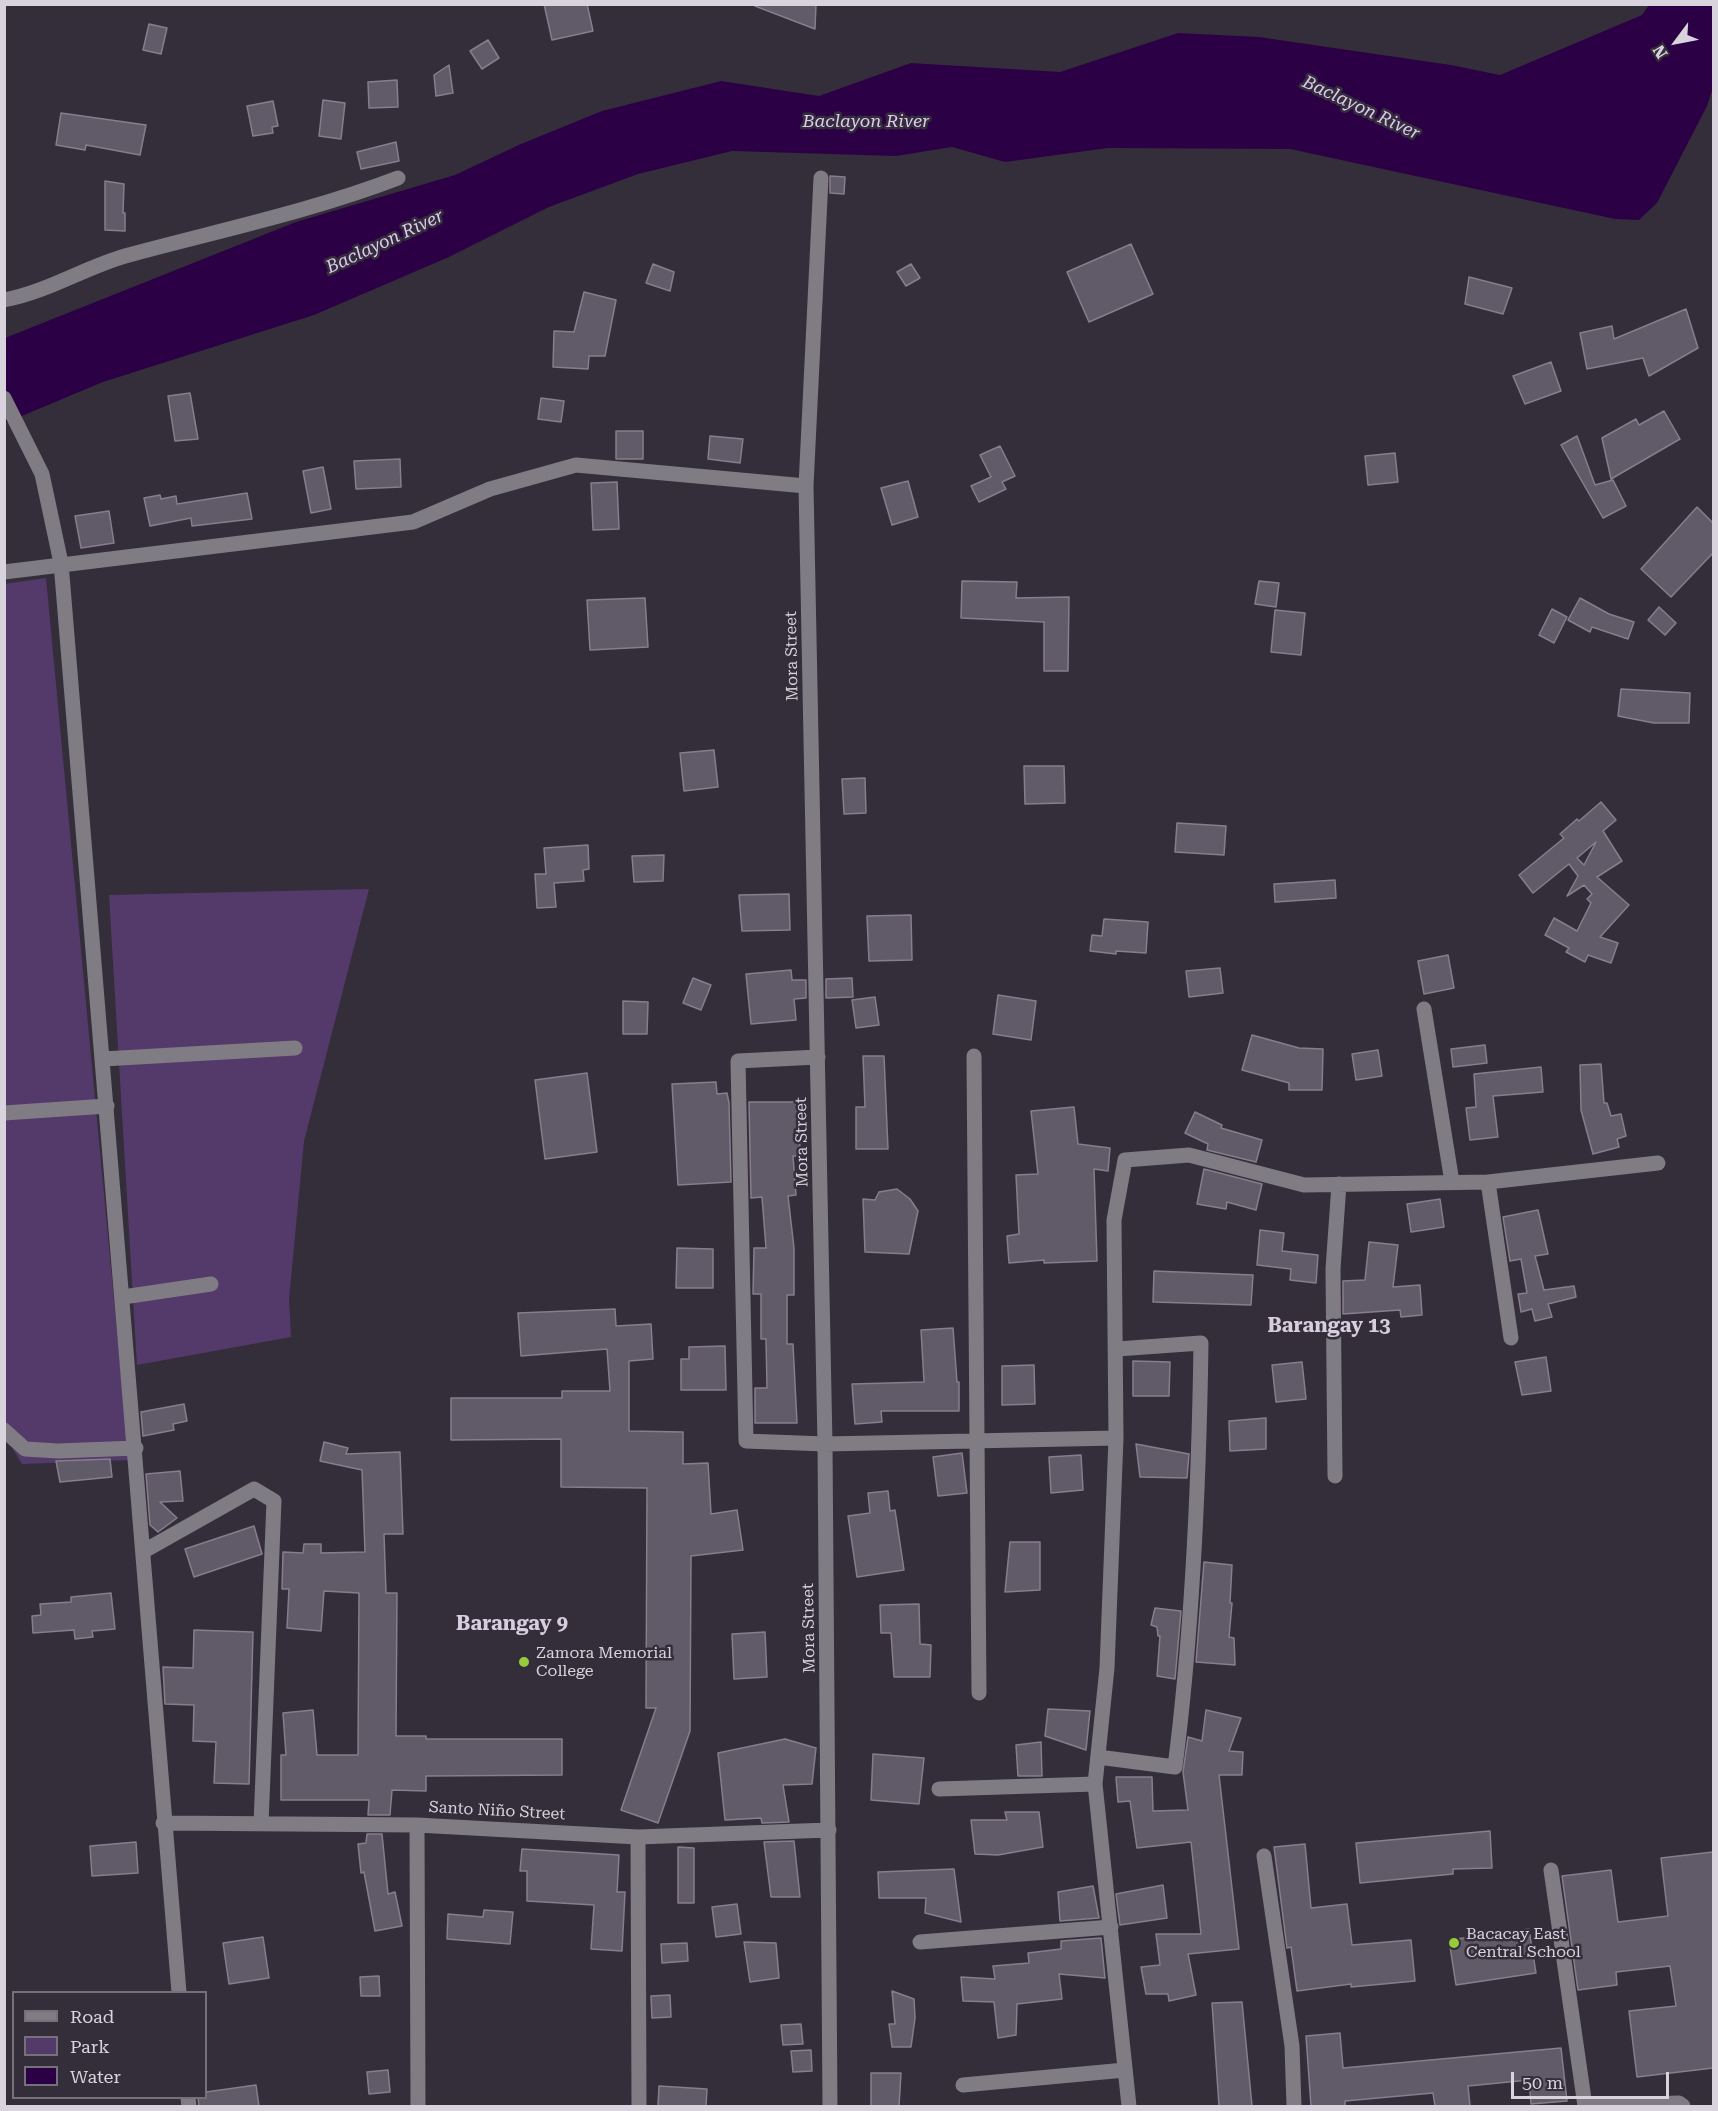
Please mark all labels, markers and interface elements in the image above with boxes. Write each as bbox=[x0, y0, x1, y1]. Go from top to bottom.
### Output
north arrow bbox=[1646, 12, 1706, 72]
text: N bbox=[1649, 42, 1672, 62]
water label: Baclayon River bbox=[1299, 71, 1423, 145]
water label: Baclayon River bbox=[802, 111, 930, 133]
water label: Baclayon River bbox=[323, 205, 447, 279]
street label: Mora Street bbox=[782, 611, 802, 701]
street label: Mora Street bbox=[792, 1097, 812, 1187]
district label: Barangay 13 bbox=[1267, 1314, 1391, 1338]
street label: Mora Street bbox=[799, 1583, 819, 1673]
district label: Barangay 9 bbox=[456, 1612, 568, 1636]
place label: Zamora Memorial College bbox=[536, 1643, 672, 1681]
marker: Zamora Memorial College bbox=[517, 1655, 531, 1669]
street label: Santo Niño Street bbox=[428, 1798, 566, 1824]
place label: Bacacay East Central School bbox=[1466, 1924, 1581, 1962]
marker: Bacacay East Central School bbox=[1447, 1936, 1461, 1950]
legend bbox=[12, 1991, 207, 2099]
text: Road bbox=[70, 2006, 114, 2027]
text: Park bbox=[70, 2036, 110, 2057]
scale bar bbox=[1514, 2060, 1672, 2098]
text: Water bbox=[70, 2066, 121, 2087]
text: 50 m bbox=[1522, 2072, 1563, 2093]

